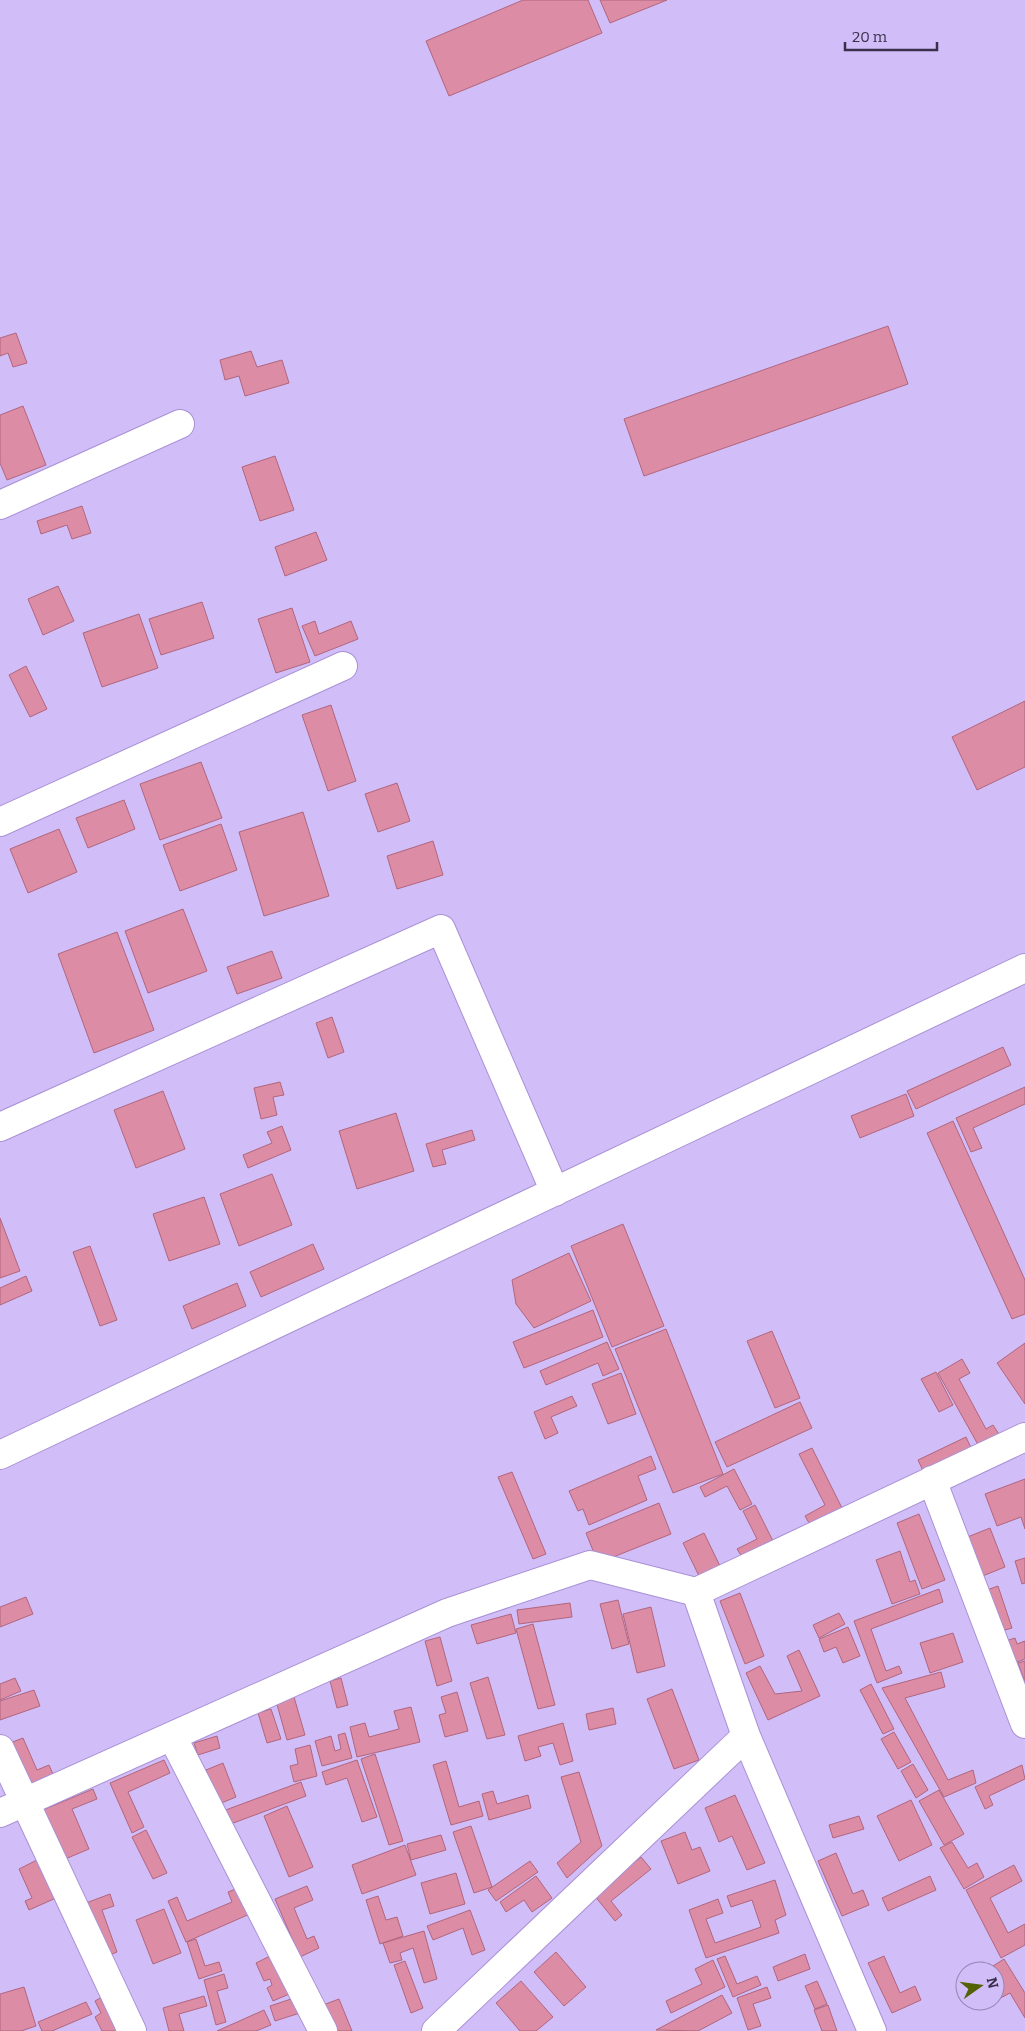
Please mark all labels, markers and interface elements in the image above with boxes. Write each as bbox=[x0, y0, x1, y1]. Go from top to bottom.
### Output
scale bar bbox=[845, 20, 938, 52]
text: 20 m bbox=[852, 28, 888, 46]
north arrow bbox=[955, 1961, 1005, 2011]
text: N bbox=[983, 1976, 1002, 1990]

